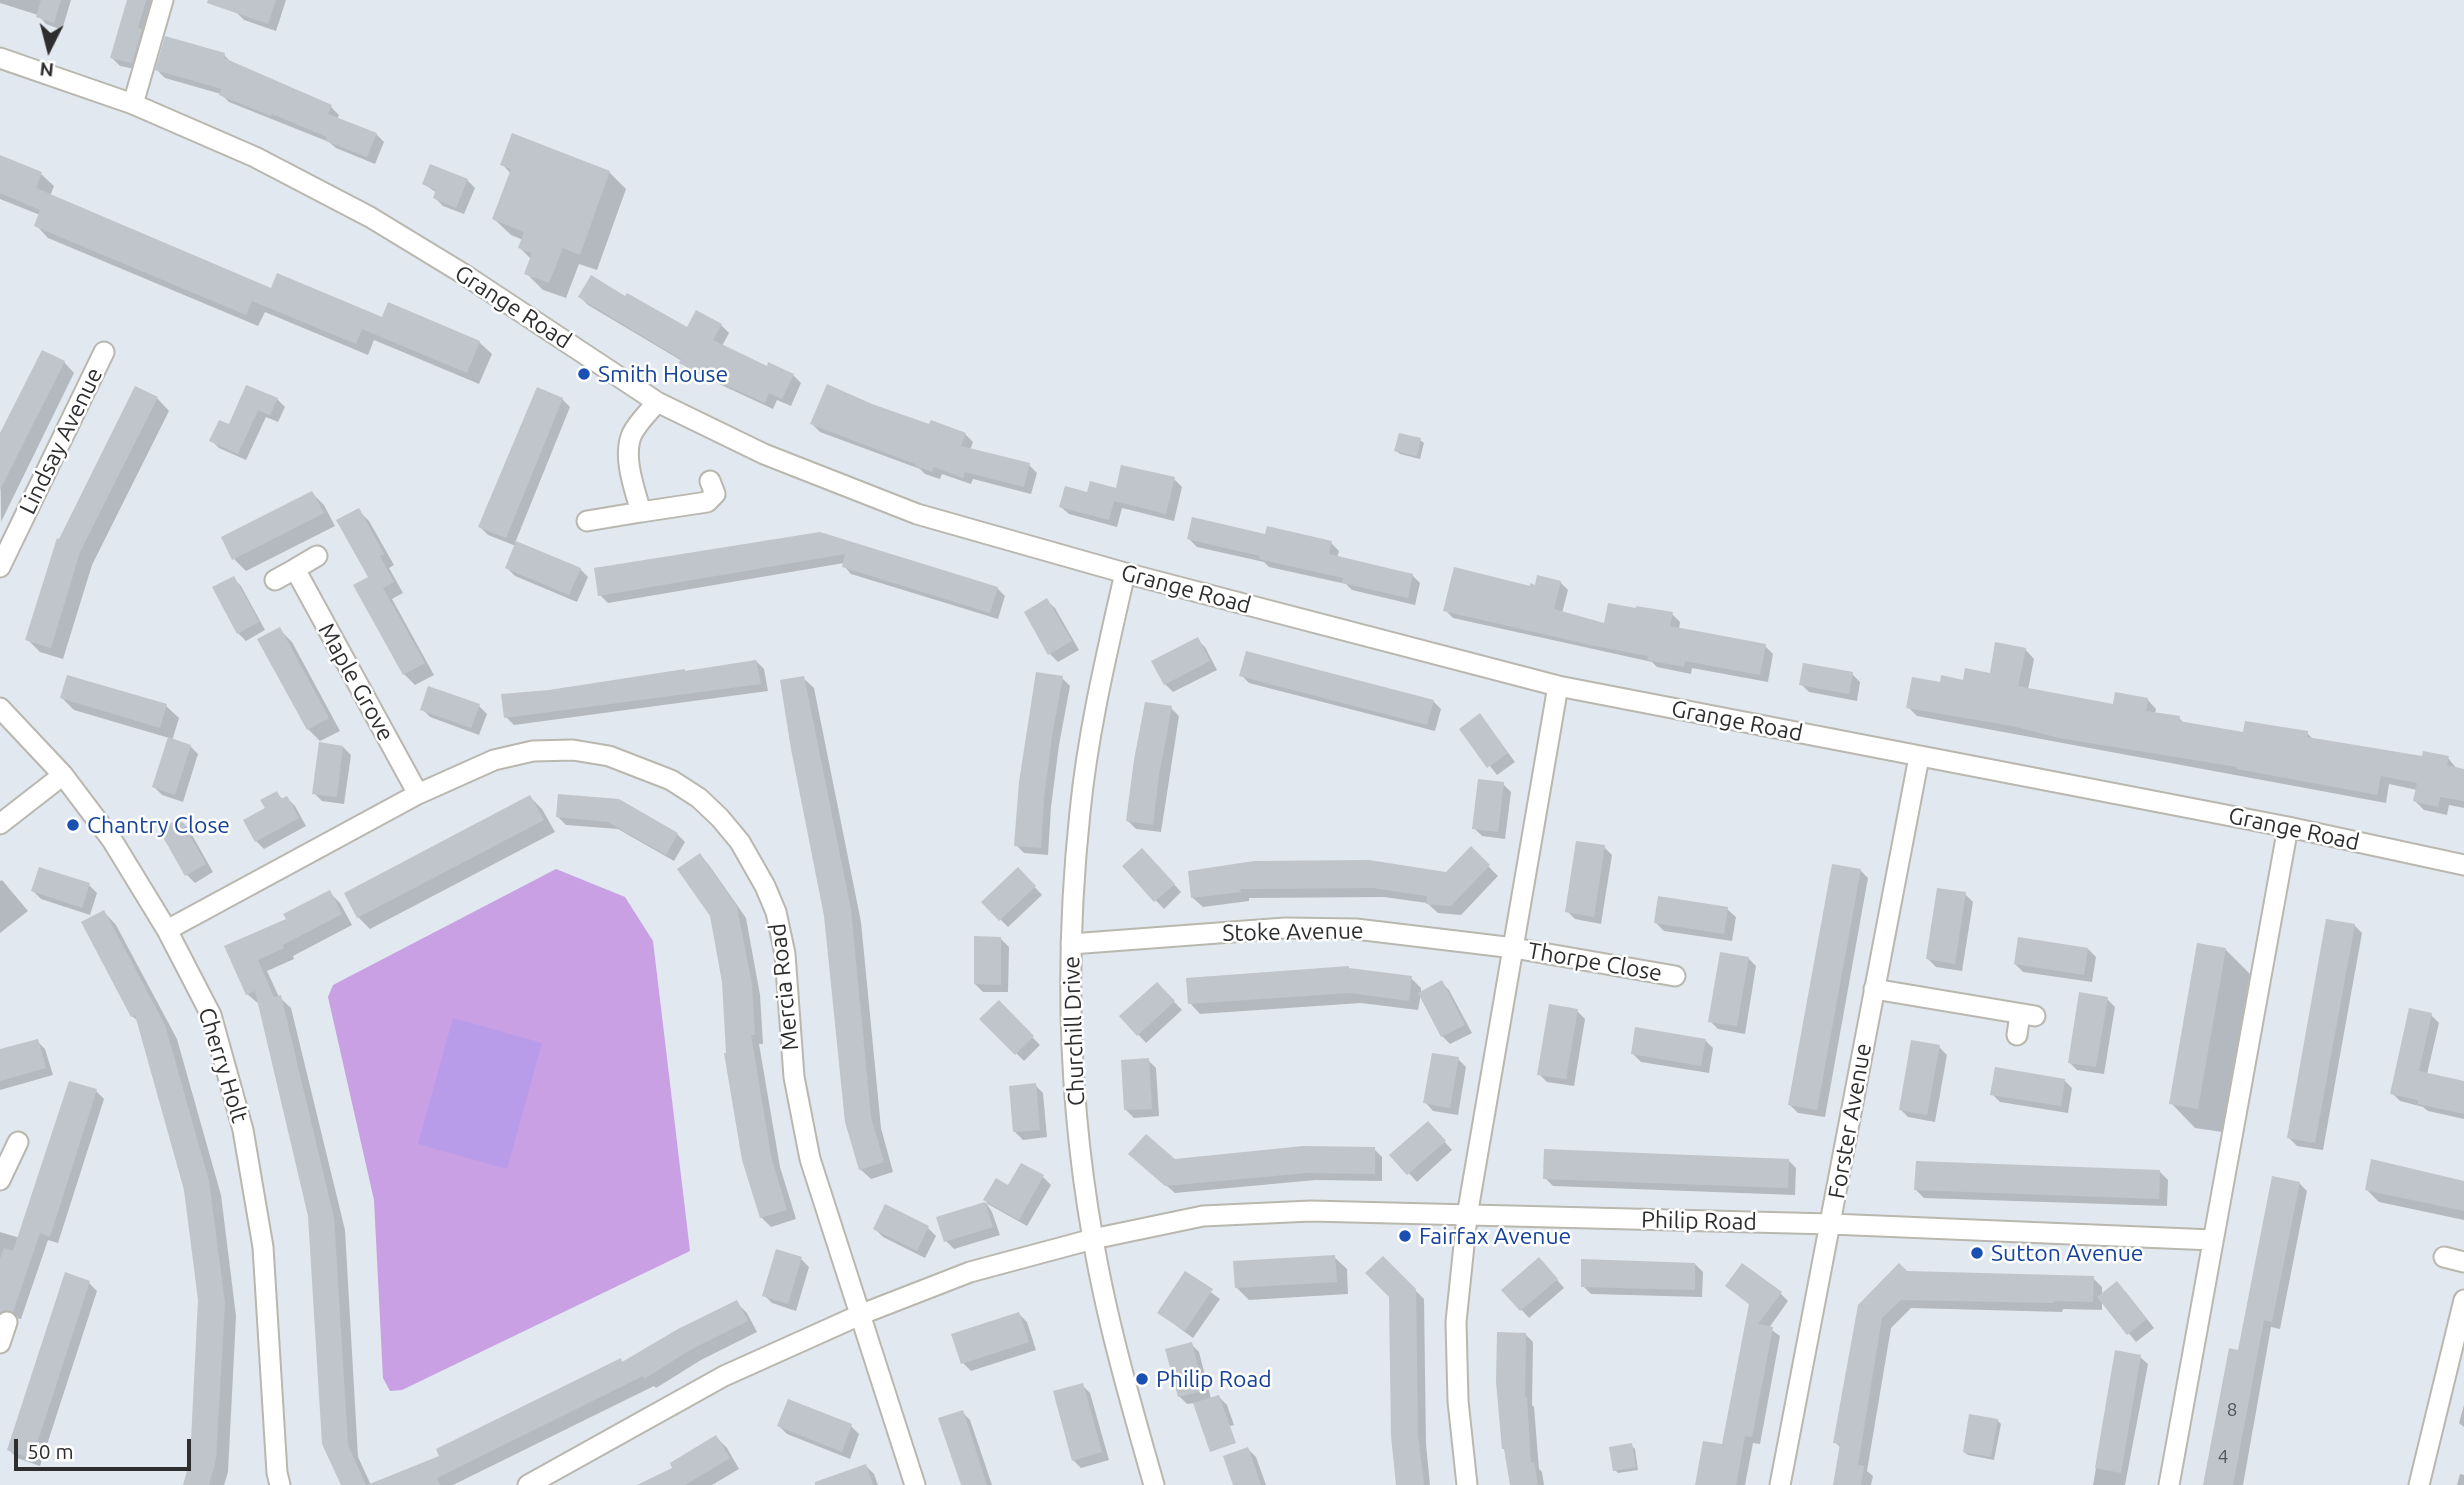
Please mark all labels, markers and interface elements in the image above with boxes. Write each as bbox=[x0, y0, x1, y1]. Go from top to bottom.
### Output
north arrow bbox=[14, 14, 84, 84]
text: N bbox=[39, 58, 55, 82]
street label: Grange Road bbox=[450, 259, 576, 355]
place label: Smith House bbox=[598, 360, 728, 388]
street label: Lindsay Avenue bbox=[14, 363, 108, 519]
marker: Smith House bbox=[576, 366, 592, 382]
street label: Grange Road bbox=[1118, 558, 1254, 620]
street label: Maple Grove bbox=[312, 618, 400, 746]
street label: Grange Road bbox=[1669, 695, 1805, 747]
street label: Grange Road bbox=[2226, 802, 2362, 856]
place label: Chantry Close bbox=[87, 811, 230, 839]
marker: Chantry Close bbox=[65, 817, 81, 833]
street label: Stoke Avenue bbox=[1222, 917, 1364, 947]
street label: Mercia Road bbox=[764, 922, 804, 1052]
street label: Thorpe Close bbox=[1526, 937, 1664, 987]
street label: Churchill Drive bbox=[1058, 955, 1090, 1107]
street label: Cherry Holt bbox=[192, 1004, 254, 1126]
street label: Forster Avenue bbox=[1823, 1041, 1877, 1201]
street label: Philip Road bbox=[1641, 1206, 1757, 1236]
place label: Fairfax Avenue bbox=[1419, 1222, 1571, 1250]
marker: Fairfax Avenue bbox=[1397, 1228, 1413, 1244]
place label: Sutton Avenue bbox=[1991, 1239, 2144, 1267]
marker: Sutton Avenue bbox=[1969, 1245, 1985, 1261]
place label: Philip Road bbox=[1156, 1365, 1272, 1393]
marker: Philip Road bbox=[1134, 1371, 1150, 1387]
house number: 8 bbox=[2227, 1399, 2237, 1421]
scale bar bbox=[18, 1426, 194, 1470]
text: 50 m bbox=[27, 1439, 74, 1463]
house number: 4 bbox=[2218, 1446, 2228, 1468]

